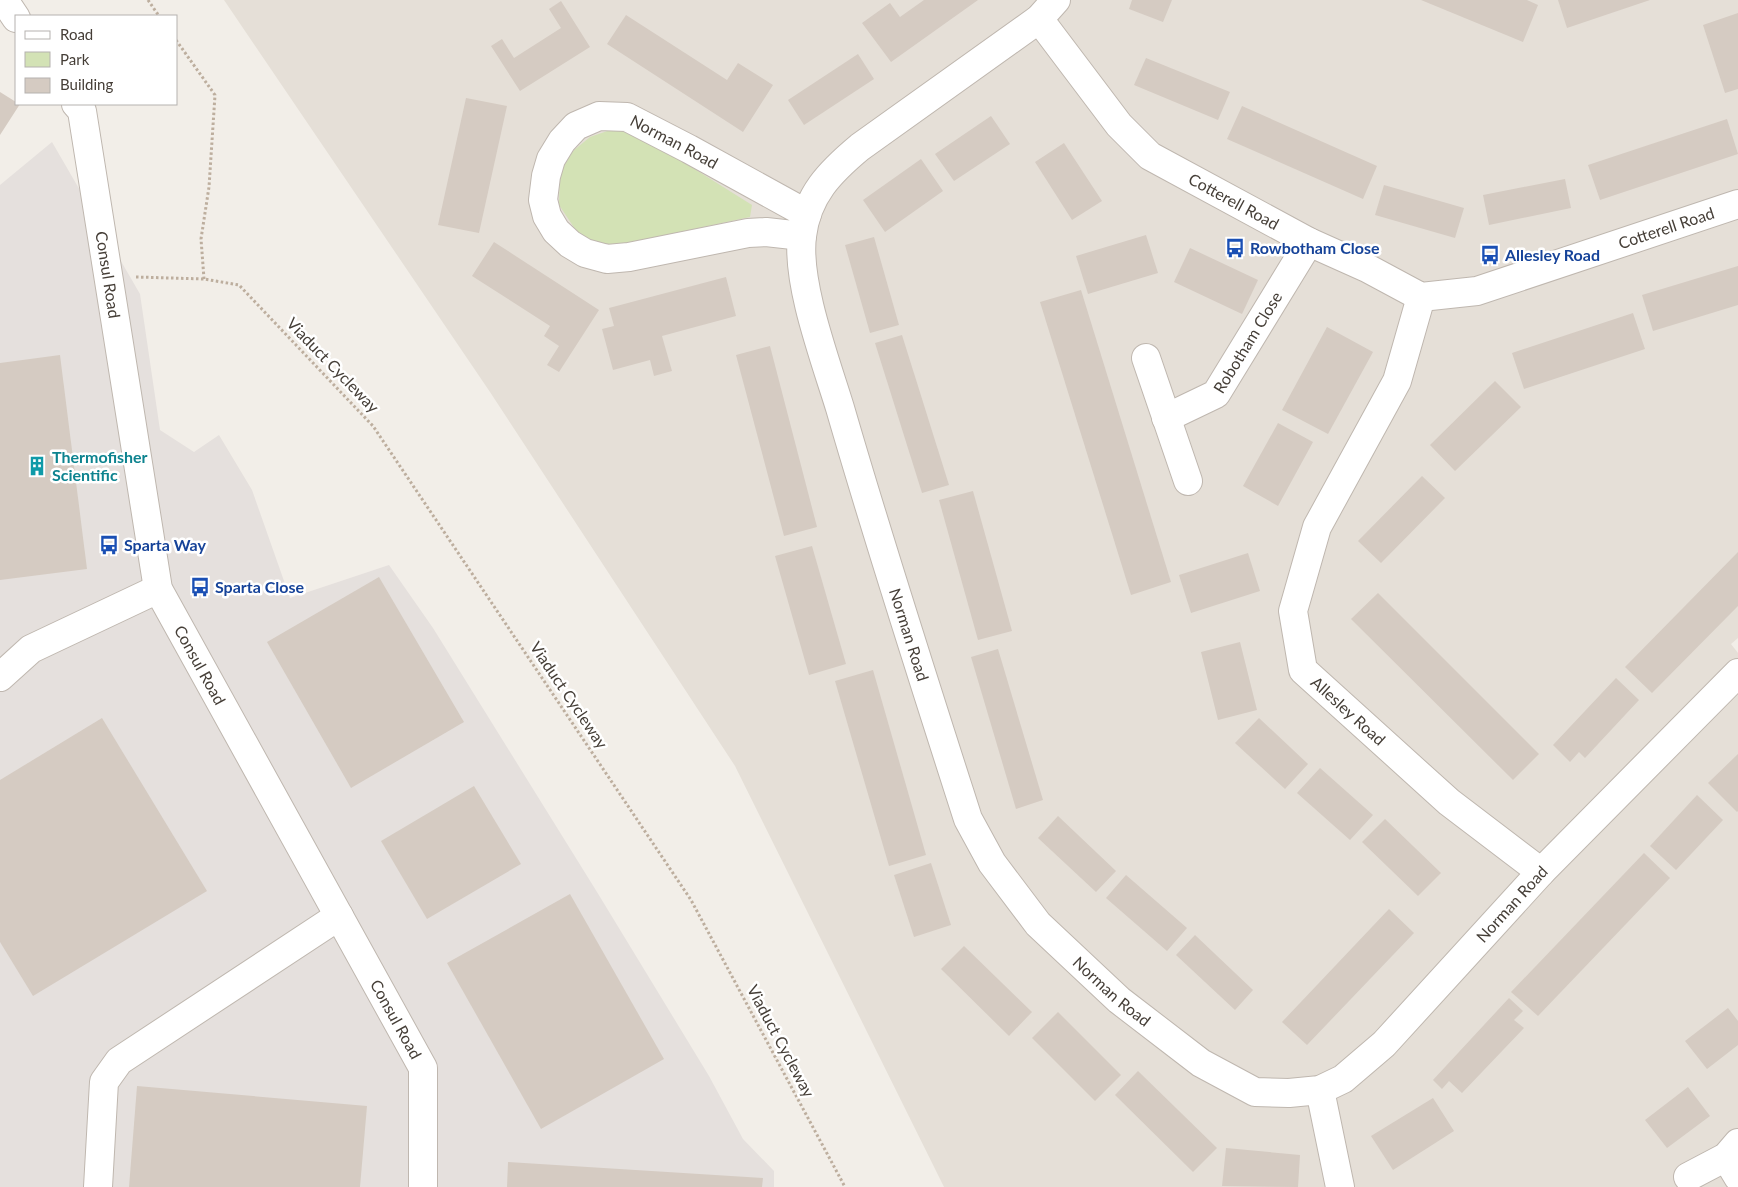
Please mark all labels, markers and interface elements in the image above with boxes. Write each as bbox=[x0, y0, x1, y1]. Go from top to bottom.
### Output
legend bbox=[15, 15, 178, 105]
text: Road bbox=[60, 25, 93, 43]
text: Park bbox=[60, 50, 90, 68]
text: Building bbox=[60, 75, 113, 93]
street label: Norman Road bbox=[627, 110, 722, 172]
street label: Cotterell Road bbox=[1186, 169, 1283, 233]
street label: Cotterell Road bbox=[1616, 203, 1716, 252]
street label: Consul Road bbox=[92, 230, 125, 319]
bus stop icon: Rowbotham Close bbox=[1224, 237, 1246, 259]
place label: Rowbotham Close bbox=[1250, 238, 1380, 257]
bus stop icon: Allesley Road bbox=[1479, 244, 1501, 266]
place label: Allesley Road bbox=[1504, 245, 1600, 264]
street label: Robotham Close bbox=[1209, 288, 1285, 396]
street label: Viaduct Cycleway bbox=[283, 313, 384, 417]
place label: Thermofisher Scientific bbox=[52, 447, 148, 484]
building icon: Thermofisher Scientific bbox=[26, 455, 48, 477]
bus stop icon: Sparta Way bbox=[98, 534, 120, 556]
place label: Sparta Way bbox=[124, 535, 206, 554]
bus stop icon: Sparta Close bbox=[189, 576, 211, 598]
place label: Sparta Close bbox=[215, 577, 305, 596]
street label: Norman Road bbox=[886, 586, 933, 683]
street label: Consul Road bbox=[171, 622, 230, 708]
street label: Viaduct Cycleway bbox=[527, 638, 613, 752]
street label: Allesley Road bbox=[1308, 672, 1390, 749]
street label: Norman Road bbox=[1472, 861, 1551, 946]
street label: Norman Road bbox=[1070, 952, 1155, 1030]
street label: Consul Road bbox=[367, 976, 426, 1062]
street label: Viaduct Cycleway bbox=[744, 981, 819, 1101]

